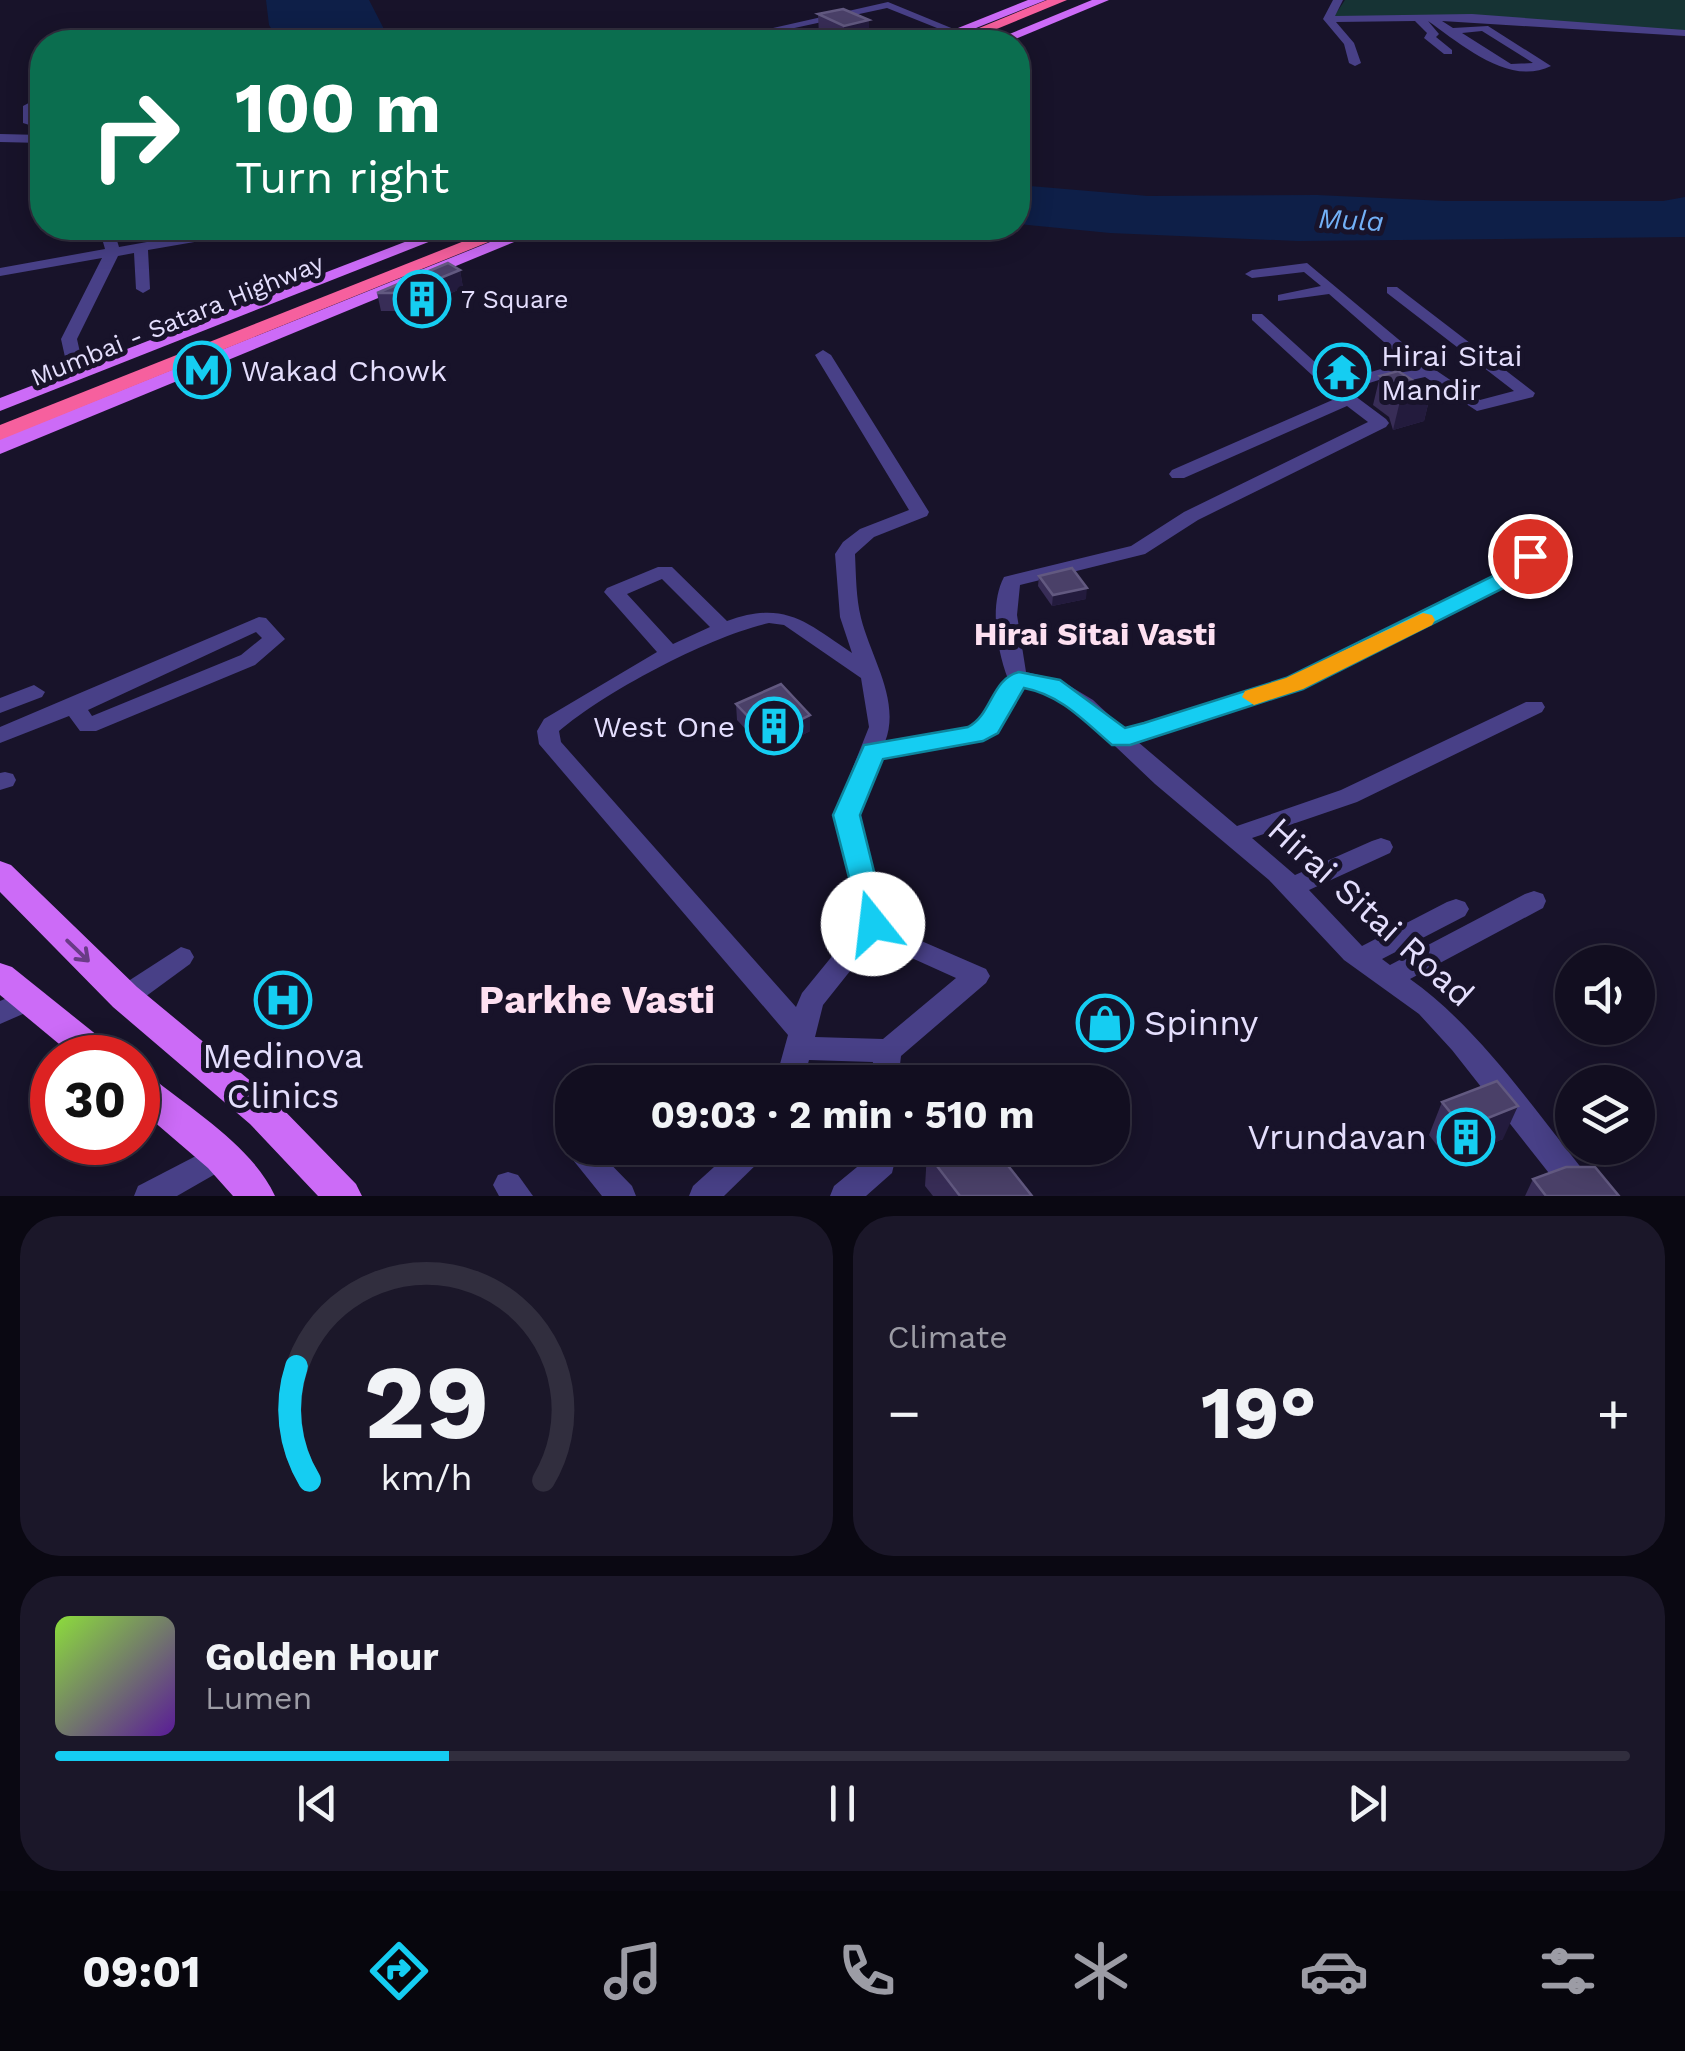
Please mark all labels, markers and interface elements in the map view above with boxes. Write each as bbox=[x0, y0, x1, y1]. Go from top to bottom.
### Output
text: 100 m bbox=[235, 67, 441, 149]
icon: right bbox=[70, 70, 200, 200]
text: Turn right bbox=[235, 151, 449, 204]
water label: Mula bbox=[1317, 202, 1385, 238]
street label: Mumbai - Satara Highway bbox=[26, 248, 328, 392]
building icon: 7 Square bbox=[392, 269, 452, 329]
place label: 7 Square bbox=[461, 285, 568, 314]
place label: Hirai Sitai Mandir bbox=[1381, 338, 1523, 407]
metro station icon: Wakad Chowk bbox=[172, 340, 232, 400]
temple icon: Hirai Sitai Mandir bbox=[1312, 342, 1372, 402]
place label: Wakad Chowk bbox=[241, 353, 447, 388]
pin bbox=[1488, 514, 1573, 599]
icon: arrive bbox=[1503, 529, 1558, 584]
district label: Hirai Sitai Vasti bbox=[974, 615, 1216, 653]
building icon: West One bbox=[744, 696, 804, 756]
place label: West One bbox=[593, 709, 735, 744]
street label: Hirai Sitai Road bbox=[1259, 809, 1483, 1015]
position arrow bbox=[821, 872, 925, 976]
one-way arrow bbox=[65, 939, 89, 963]
map controls bbox=[1555, 945, 1655, 1165]
button: sound bbox=[1555, 945, 1655, 1045]
hospital icon: Medinova Clinics bbox=[253, 970, 313, 1030]
district label: Parkhe Vasti bbox=[479, 978, 715, 1022]
shop icon: Spinny bbox=[1075, 993, 1135, 1053]
place label: Spinny bbox=[1144, 1002, 1258, 1044]
speed limit sign: 30 bbox=[30, 1035, 160, 1165]
place label: Medinova Clinics bbox=[202, 1035, 364, 1117]
button: layers bbox=[1555, 1065, 1655, 1165]
text: 09:03 · 2 min · 510 m bbox=[651, 1093, 1034, 1137]
building icon: Vrundavan bbox=[1436, 1107, 1496, 1167]
place label: Vrundavan bbox=[1248, 1116, 1427, 1158]
text: Climate bbox=[888, 1318, 1008, 1356]
text: 29 bbox=[363, 1341, 489, 1463]
text: 19° bbox=[1201, 1368, 1317, 1456]
text: − bbox=[888, 1381, 921, 1445]
text: + bbox=[1597, 1381, 1630, 1445]
text: km/h bbox=[380, 1457, 472, 1499]
text: Golden Hour bbox=[205, 1635, 439, 1679]
text: Lumen bbox=[205, 1679, 312, 1717]
icon: previous bbox=[290, 1776, 345, 1831]
icon: pause bbox=[815, 1776, 870, 1831]
icon: next bbox=[1340, 1776, 1395, 1831]
icon: directions bbox=[364, 1936, 434, 2006]
icon: music bbox=[598, 1936, 668, 2006]
icon: phone bbox=[832, 1936, 902, 2006]
icon: climate bbox=[1066, 1936, 1136, 2006]
icon: car bbox=[1299, 1936, 1369, 2006]
icon: filters bbox=[1533, 1936, 1603, 2006]
text: 09:01 bbox=[82, 1945, 201, 1998]

